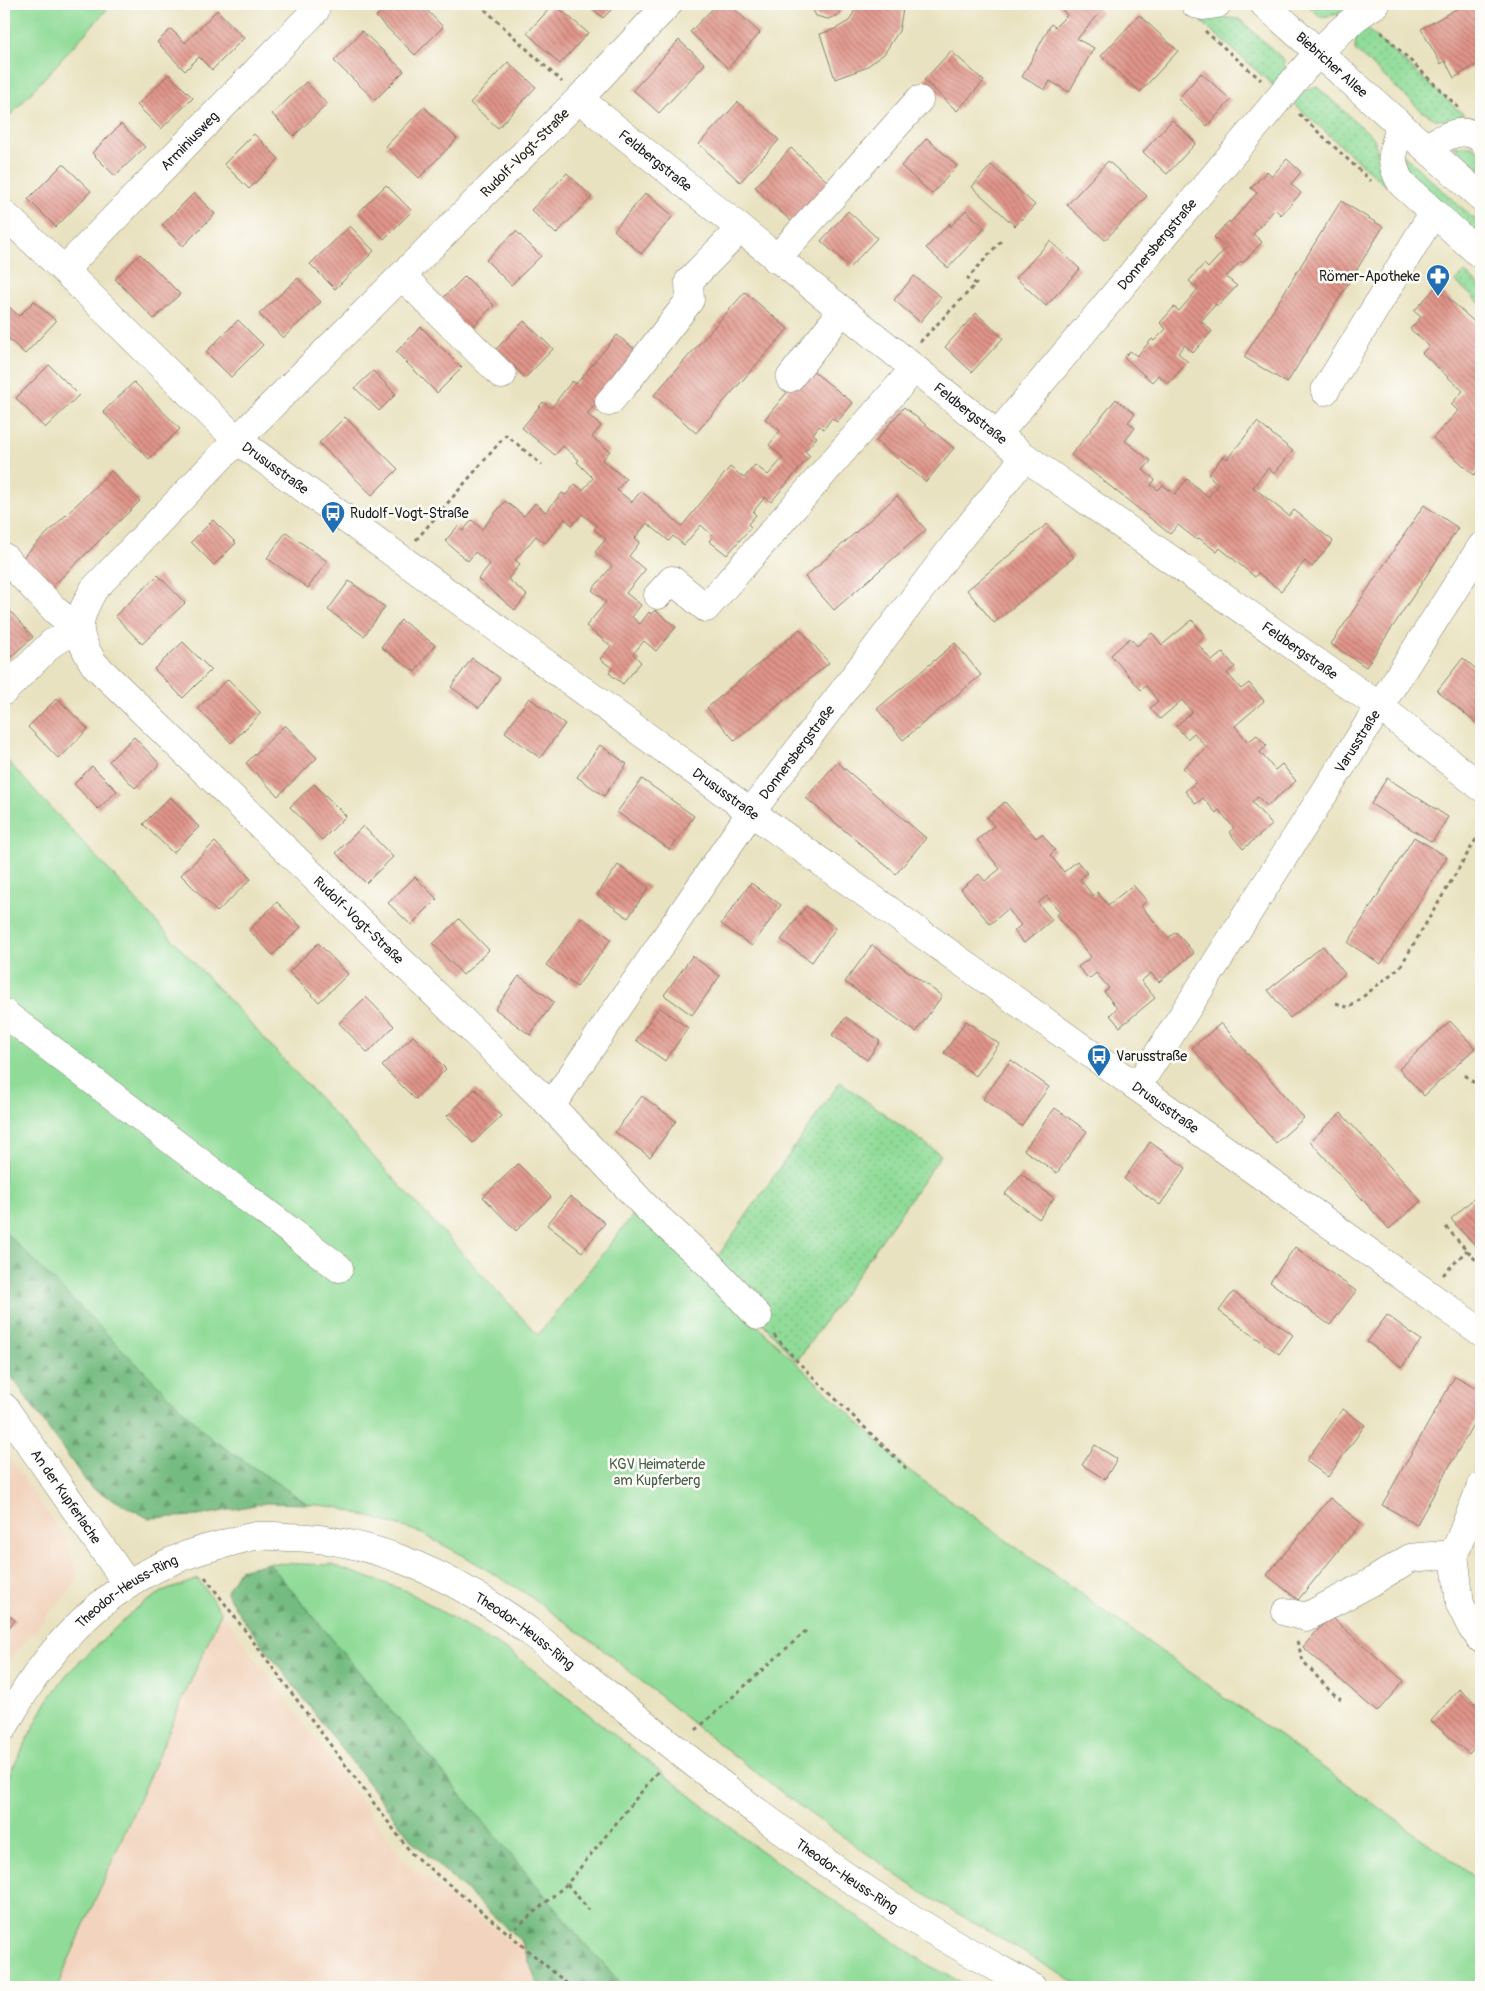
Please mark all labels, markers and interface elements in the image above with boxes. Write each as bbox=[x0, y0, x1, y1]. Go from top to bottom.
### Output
street label: Biebricher Allee bbox=[1293, 28, 1371, 101]
street label: Rudolf-Vogt-Straße bbox=[477, 105, 573, 201]
street label: Arminiusweg bbox=[157, 108, 222, 174]
street label: Feldbergstraße bbox=[615, 126, 696, 195]
street label: Donnersbergstraße bbox=[1114, 195, 1200, 293]
pharmacy icon: Römer-Apotheke bbox=[1425, 263, 1451, 297]
place label: Römer-Apotheke bbox=[1319, 268, 1420, 285]
street label: Feldbergstraße bbox=[930, 379, 1011, 448]
street label: Drususstraße bbox=[239, 438, 312, 498]
bus stop icon: Rudolf-Vogt-Straße bbox=[320, 500, 346, 534]
place label: Rudolf-Vogt-Straße bbox=[350, 505, 469, 522]
street label: Feldbergstraße bbox=[1259, 618, 1341, 683]
street label: Donnersbergstraße bbox=[755, 701, 838, 803]
street label: Varusstraße bbox=[1331, 707, 1384, 776]
street label: Drususstraße bbox=[689, 764, 762, 824]
street label: Rudolf-Vogt-Straße bbox=[310, 873, 407, 967]
bus stop icon: Varusstraße bbox=[1086, 1043, 1112, 1077]
place label: Varusstraße bbox=[1116, 1048, 1187, 1065]
street label: Drususstraße bbox=[1129, 1078, 1202, 1137]
street label: An der Kupferlache bbox=[27, 1446, 105, 1547]
park label: KGV Heimaterde am Kupferberg bbox=[609, 1456, 705, 1489]
street label: Theodor-Heuss-Ring bbox=[72, 1551, 180, 1632]
street label: Theodor-Heuss-Ring bbox=[472, 1589, 579, 1673]
street label: Theodor-Heuss-Ring bbox=[793, 1835, 901, 1917]

